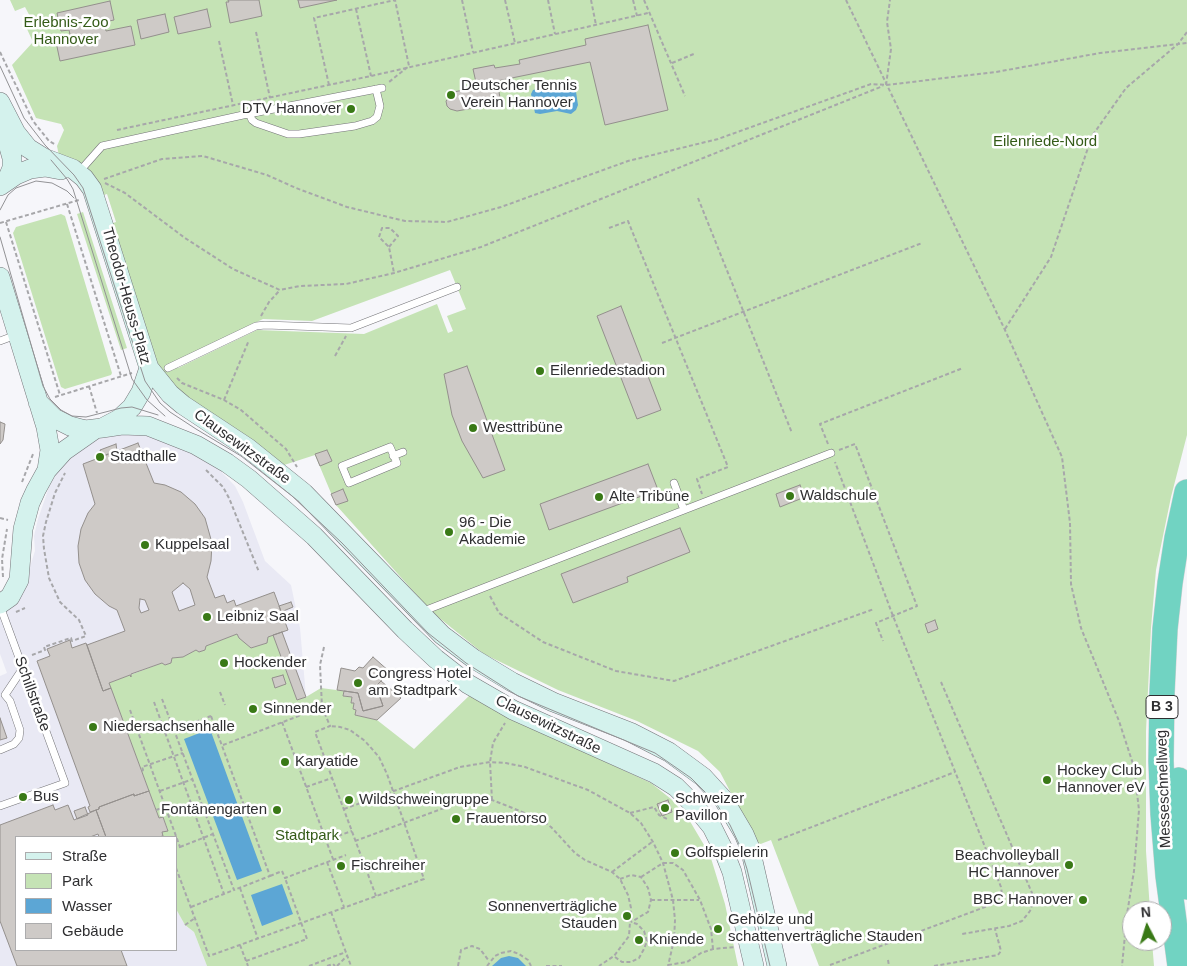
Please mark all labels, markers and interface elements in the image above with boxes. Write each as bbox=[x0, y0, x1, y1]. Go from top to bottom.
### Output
park label: Erlebnis-Zoo Hannover bbox=[23, 14, 109, 49]
place label: Deutscher Tennis Verein Hannover bbox=[461, 77, 577, 112]
marker: Deutscher Tennis Verein Hannover bbox=[445, 89, 457, 101]
place label: DTV Hannover bbox=[242, 100, 341, 118]
marker: DTV Hannover bbox=[345, 103, 357, 115]
park label: Eilenriede-Nord bbox=[993, 133, 1097, 151]
street label: Theodor-Heuss-Platz bbox=[98, 225, 154, 367]
place label: Eilenriedestadion bbox=[550, 362, 665, 380]
marker: Eilenriedestadion bbox=[534, 365, 546, 377]
street label: Clausewitzstraße bbox=[190, 406, 294, 488]
place label: Westtribüne bbox=[483, 419, 563, 437]
marker: Westtribüne bbox=[467, 422, 479, 434]
place label: Stadthalle bbox=[110, 448, 177, 466]
marker: Stadthalle bbox=[94, 451, 106, 463]
place label: Waldschule bbox=[800, 487, 877, 505]
place label: Alte Tribüne bbox=[609, 488, 689, 506]
marker: Waldschule bbox=[784, 490, 796, 502]
marker: Alte Tribüne bbox=[593, 491, 605, 503]
place label: 96 - Die Akademie bbox=[459, 514, 526, 549]
marker: 96 - Die Akademie bbox=[443, 526, 455, 538]
place label: Kuppelsaal bbox=[155, 536, 229, 554]
marker: Kuppelsaal bbox=[139, 539, 151, 551]
place label: Leibniz Saal bbox=[217, 608, 299, 626]
marker: Leibniz Saal bbox=[201, 611, 213, 623]
street label: Schillstraße bbox=[10, 654, 54, 734]
place label: Hockender bbox=[234, 654, 307, 672]
marker: Hockender bbox=[218, 657, 230, 669]
place label: Congress Hotel am Stadtpark bbox=[368, 665, 471, 700]
marker: Congress Hotel am Stadtpark bbox=[352, 677, 364, 689]
street label: Clausewitzstraße bbox=[492, 692, 604, 758]
road number: B 3 bbox=[1146, 696, 1178, 719]
place label: Sinnender bbox=[263, 700, 331, 718]
marker: Sinnender bbox=[247, 703, 259, 715]
place label: Niedersachsenhalle bbox=[103, 718, 235, 736]
marker: Niedersachsenhalle bbox=[87, 721, 99, 733]
street label: Messeschnellweg bbox=[1153, 730, 1175, 848]
place label: Karyatide bbox=[295, 753, 358, 771]
marker: Karyatide bbox=[279, 756, 291, 768]
place label: Hockey Club Hannover eV bbox=[1057, 762, 1145, 797]
marker: Hockey Club Hannover eV bbox=[1041, 774, 1053, 786]
place label: Bus bbox=[33, 788, 59, 806]
place label: Schweizer Pavillon bbox=[675, 790, 744, 825]
marker: Bus bbox=[17, 791, 29, 803]
place label: Wildschweingruppe bbox=[359, 791, 489, 809]
marker: Wildschweingruppe bbox=[343, 794, 355, 806]
place label: Fontänengarten bbox=[161, 801, 267, 819]
marker: Schweizer Pavillon bbox=[659, 802, 671, 814]
marker: Fontänengarten bbox=[271, 804, 283, 816]
place label: Frauentorso bbox=[466, 810, 547, 828]
marker: Frauentorso bbox=[450, 813, 462, 825]
park label: Stadtpark bbox=[275, 827, 339, 845]
legend bbox=[15, 836, 178, 951]
place label: Golfspielerin bbox=[685, 844, 768, 862]
text: Straße bbox=[62, 847, 107, 864]
marker: Golfspielerin bbox=[669, 847, 681, 859]
place label: Beachvolleyball HC Hannover bbox=[955, 847, 1059, 882]
place label: Fischreiher bbox=[351, 857, 425, 875]
marker: Beachvolleyball HC Hannover bbox=[1063, 859, 1075, 871]
marker: Fischreiher bbox=[335, 860, 347, 872]
text: Park bbox=[62, 872, 93, 889]
place label: BBC Hannover bbox=[973, 891, 1073, 909]
marker: BBC Hannover bbox=[1077, 894, 1089, 906]
text: Wasser bbox=[62, 897, 112, 914]
place label: Sonnenverträgliche Stauden bbox=[488, 898, 617, 933]
north arrow bbox=[1122, 901, 1172, 951]
text: N bbox=[1140, 904, 1152, 920]
marker: Sonnenverträgliche Stauden bbox=[621, 910, 633, 922]
place label: Gehölze und schattenverträgliche Stauden bbox=[728, 911, 922, 946]
text: Gebäude bbox=[62, 922, 124, 939]
marker: Gehölze und schattenverträgliche Stauden bbox=[712, 923, 724, 935]
place label: Kniende bbox=[649, 931, 704, 949]
marker: Kniende bbox=[633, 934, 645, 946]

